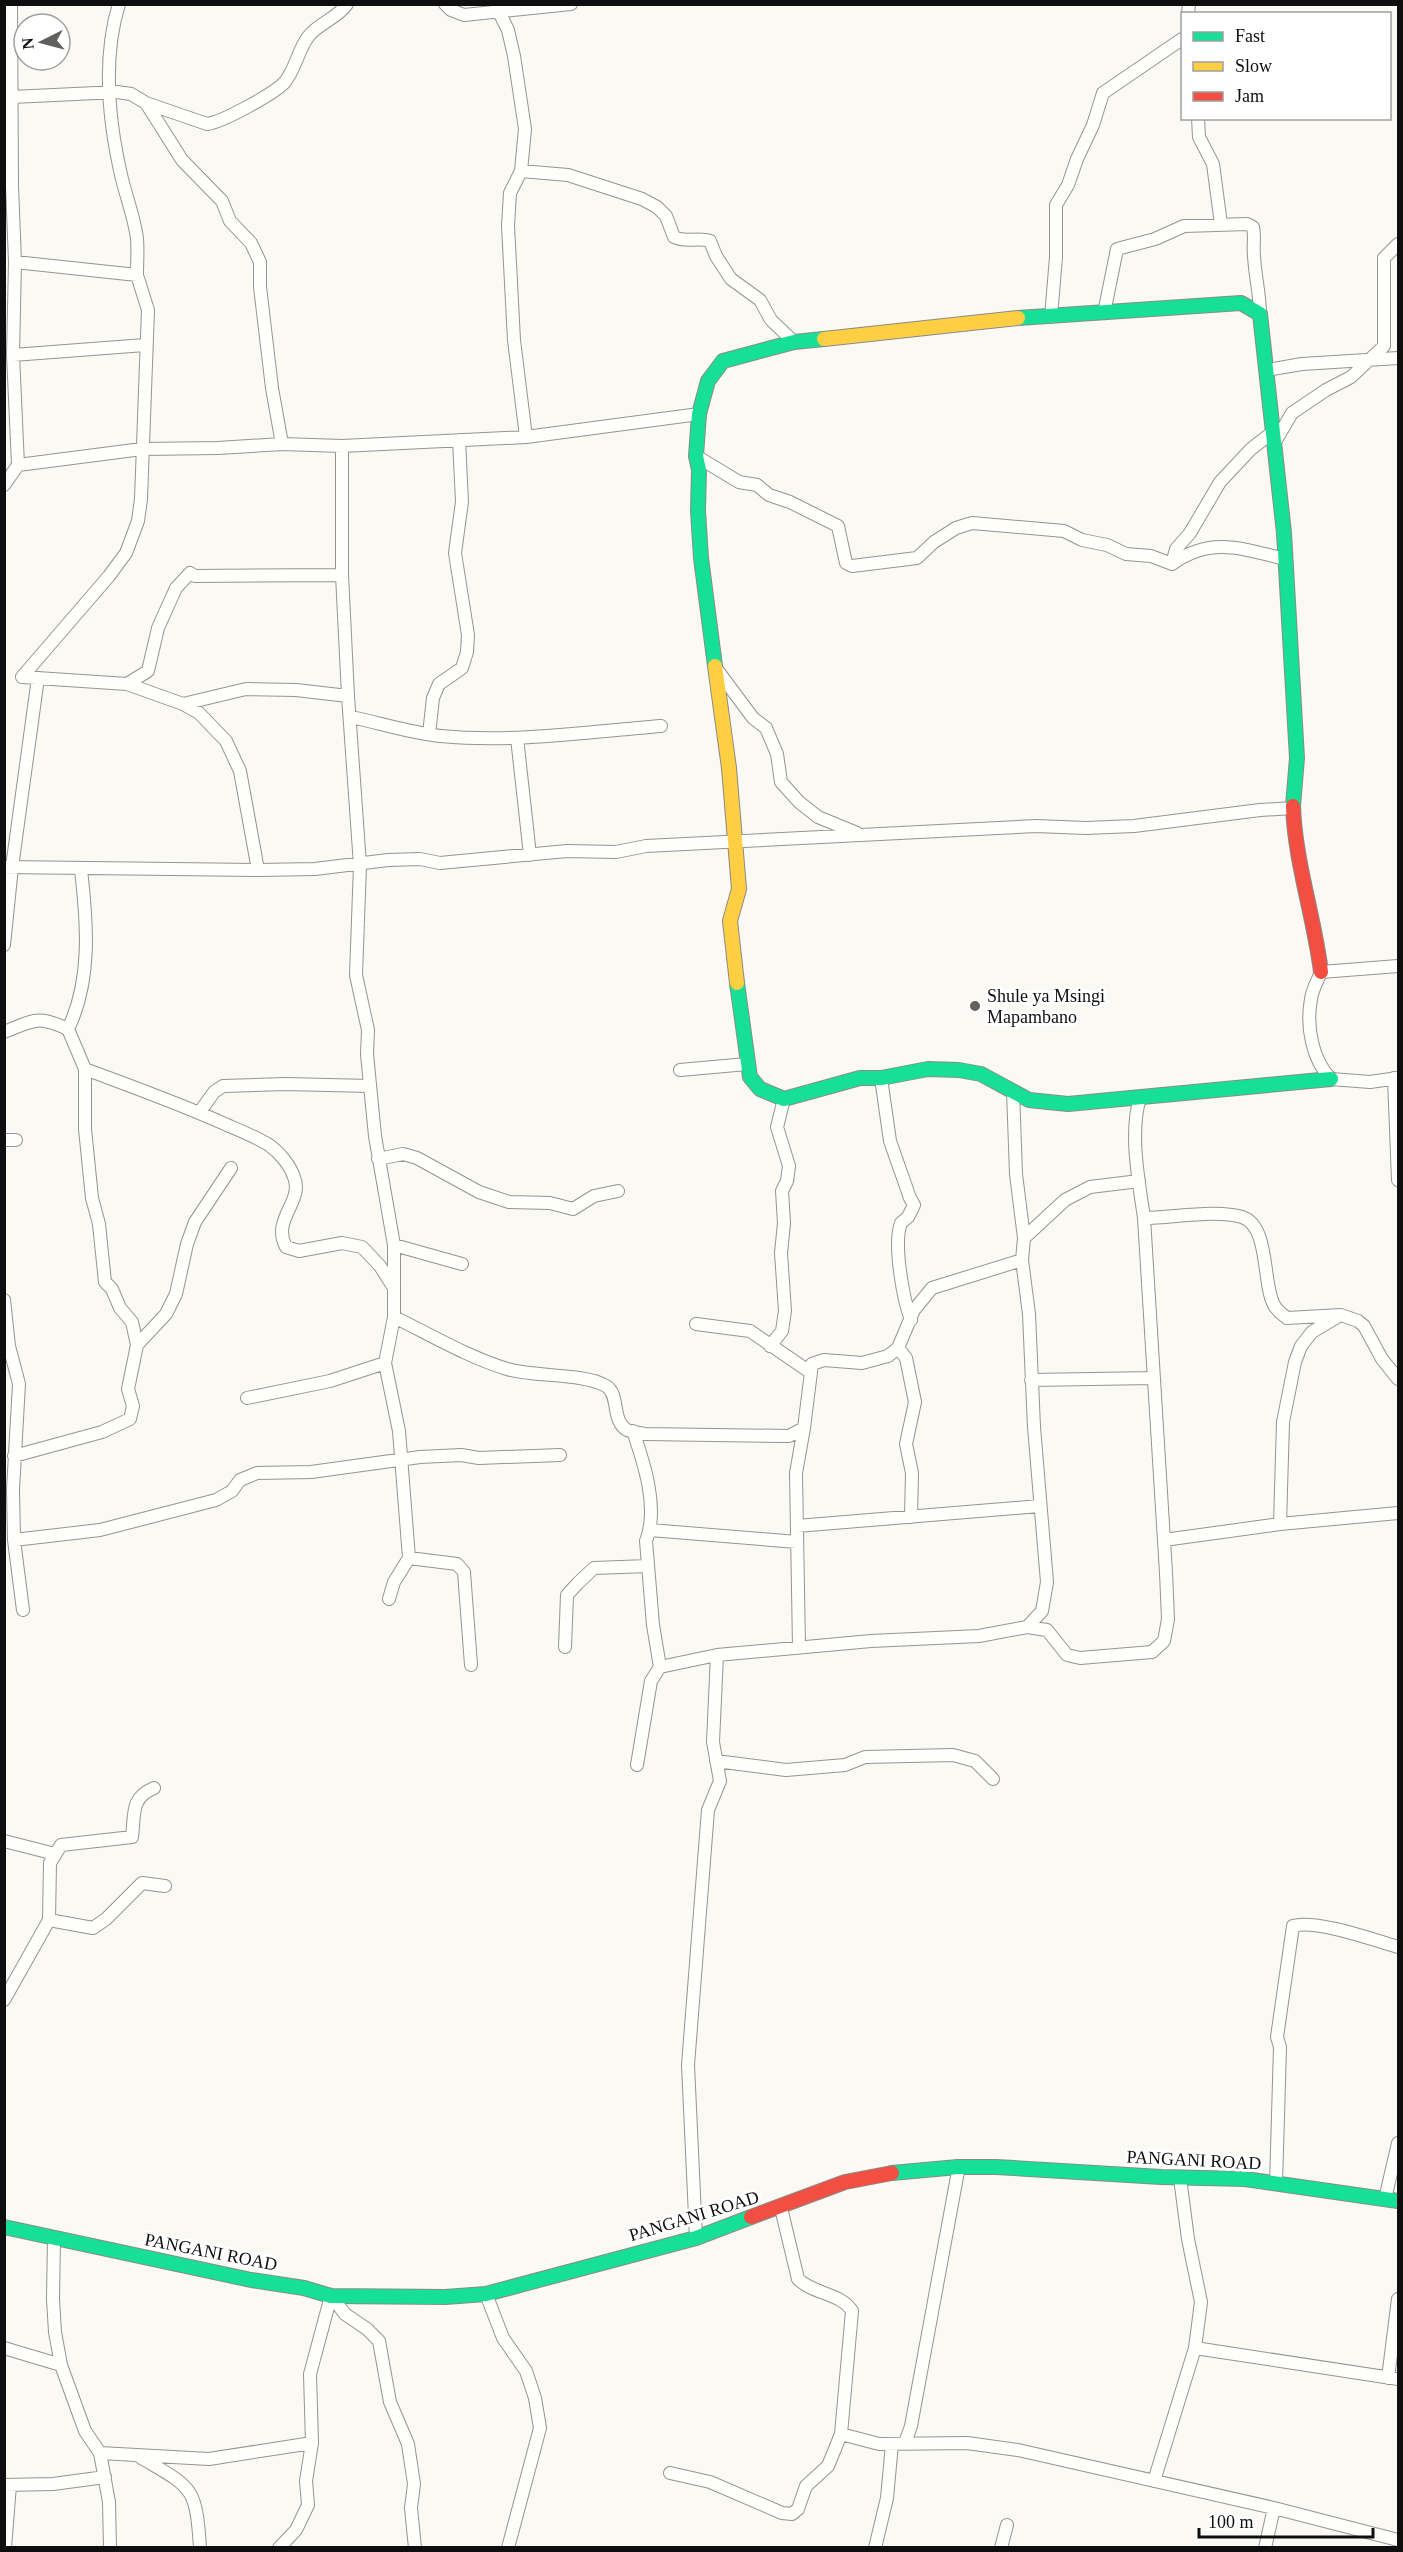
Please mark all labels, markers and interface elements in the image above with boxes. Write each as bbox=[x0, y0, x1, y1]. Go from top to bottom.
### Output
north arrow bbox=[12, 12, 72, 72]
legend bbox=[1181, 12, 1391, 120]
text: Fast bbox=[1235, 26, 1265, 46]
text: N bbox=[18, 36, 37, 50]
text: Slow bbox=[1235, 56, 1272, 76]
text: Jam bbox=[1235, 86, 1264, 106]
place label: Shule ya Msingi Mapambano bbox=[987, 986, 1105, 1027]
marker: Shule ya Msingi Mapambano bbox=[968, 999, 982, 1013]
street label: PANGANI ROAD bbox=[1126, 2146, 1262, 2174]
street label: PANGANI ROAD bbox=[627, 2187, 761, 2245]
street label: PANGANI ROAD bbox=[143, 2229, 279, 2275]
scale bar bbox=[1199, 2501, 1373, 2539]
text: 100 m bbox=[1208, 2512, 1254, 2532]

